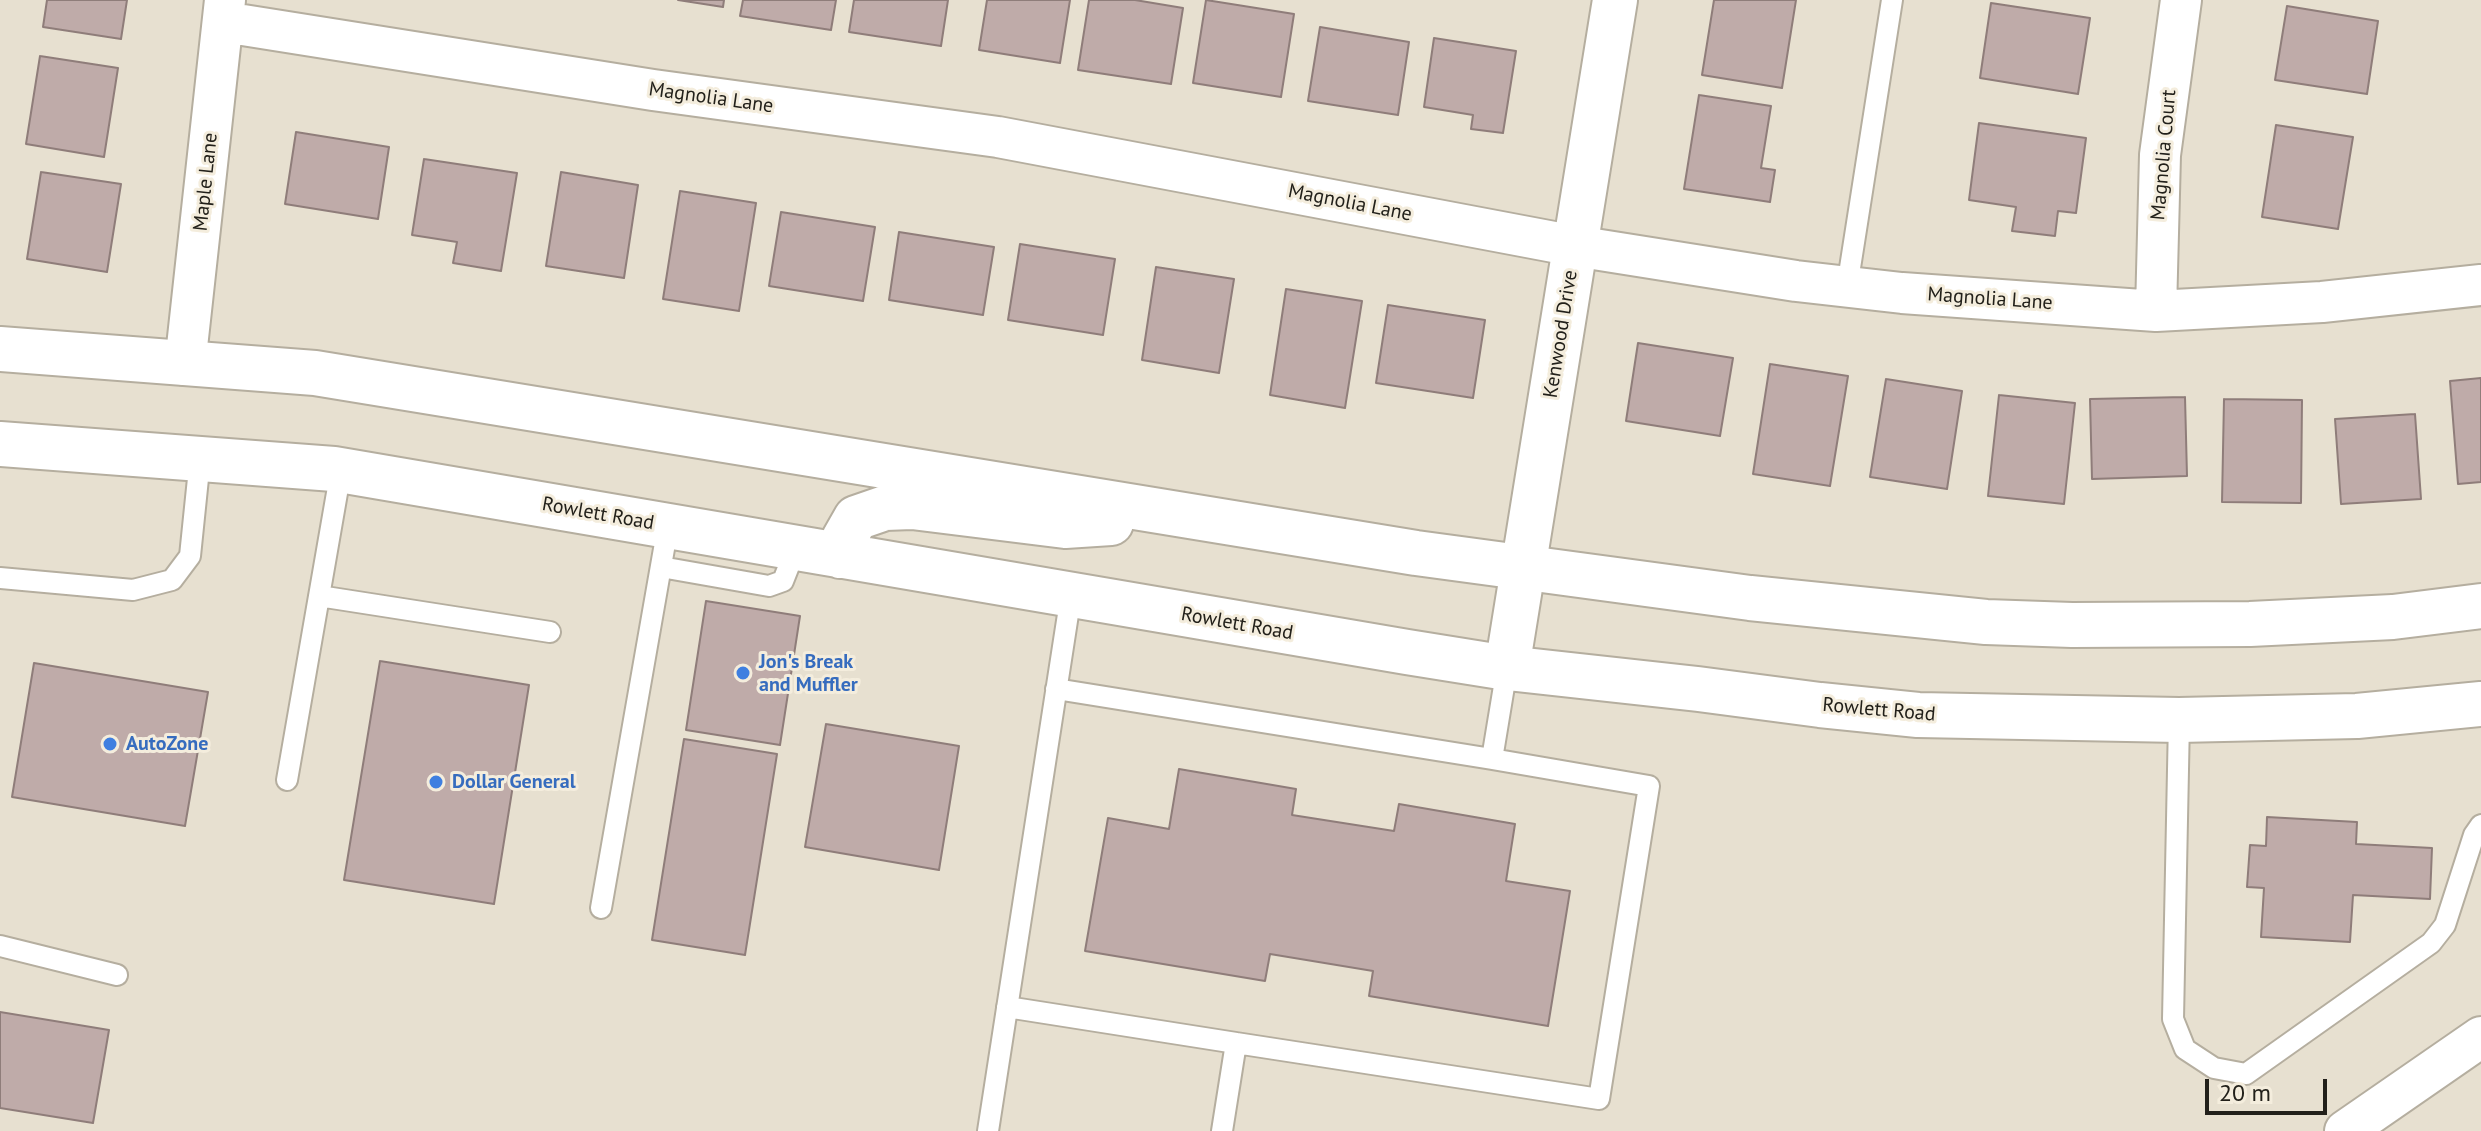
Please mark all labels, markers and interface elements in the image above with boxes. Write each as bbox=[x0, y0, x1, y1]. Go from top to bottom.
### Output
street label: Magnolia Lane bbox=[647, 77, 775, 119]
street label: Magnolia Court bbox=[2146, 89, 2182, 221]
street label: Maple Lane bbox=[189, 132, 223, 232]
street label: Magnolia Lane bbox=[1286, 179, 1414, 227]
street label: Kenwood Drive bbox=[1539, 268, 1583, 400]
street label: Magnolia Lane bbox=[1927, 283, 2053, 315]
street label: Rowlett Road bbox=[540, 492, 656, 536]
street label: Rowlett Road bbox=[1179, 602, 1295, 646]
place label: Jon's Break and Muffler bbox=[759, 650, 858, 697]
marker: Jon's Break and Muffler bbox=[734, 664, 752, 682]
street label: Rowlett Road bbox=[1821, 693, 1937, 727]
place label: AutoZone bbox=[126, 732, 208, 756]
marker: AutoZone bbox=[101, 735, 119, 753]
place label: Dollar General bbox=[452, 770, 576, 794]
marker: Dollar General bbox=[427, 773, 445, 791]
scale bar bbox=[2209, 1063, 2331, 1113]
text: 20 m bbox=[2219, 1077, 2271, 1108]

